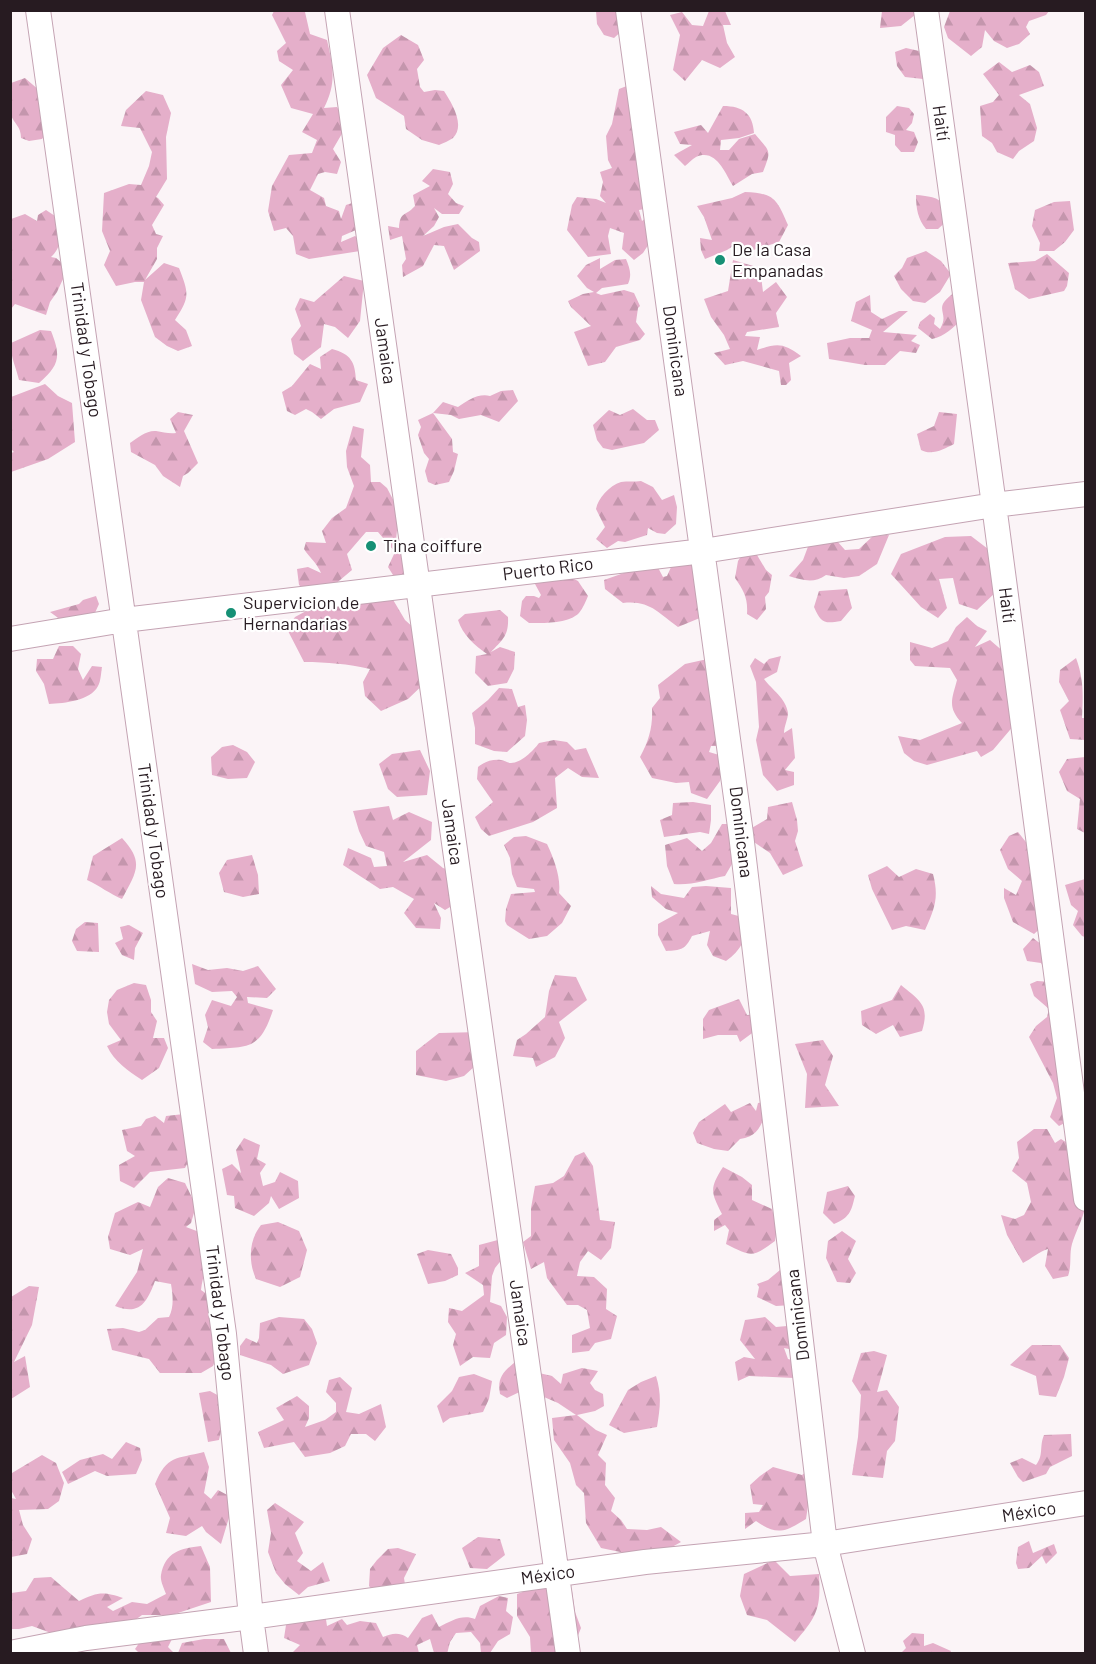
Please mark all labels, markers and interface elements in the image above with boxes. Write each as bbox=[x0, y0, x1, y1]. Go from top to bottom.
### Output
street label: Haití bbox=[929, 104, 955, 142]
place label: De la Casa Empanadas bbox=[732, 238, 824, 281]
marker: De la Casa Empanadas bbox=[713, 253, 727, 267]
street label: Trinidad y Tobago bbox=[67, 281, 107, 419]
street label: Dominicana bbox=[659, 304, 693, 398]
street label: Jamaica bbox=[370, 316, 402, 385]
place label: Tina coiffure bbox=[383, 534, 482, 556]
marker: Tina coiffure bbox=[364, 539, 378, 553]
street label: Puerto Rico bbox=[501, 552, 594, 584]
street label: Haití bbox=[995, 586, 1021, 624]
place label: Supervicion de Hernandarias bbox=[243, 591, 359, 634]
marker: Supervicion de Hernandarias bbox=[224, 606, 238, 620]
street label: Trinidad y Tobago bbox=[134, 762, 174, 900]
street label: Dominicana bbox=[725, 785, 759, 879]
street label: Jamaica bbox=[437, 797, 469, 866]
street label: Trinidad y Tobago bbox=[202, 1244, 240, 1382]
street label: Dominicana bbox=[780, 1268, 814, 1362]
street label: Jamaica bbox=[505, 1278, 537, 1347]
street label: México bbox=[1000, 1496, 1057, 1526]
street label: México bbox=[519, 1559, 576, 1589]

